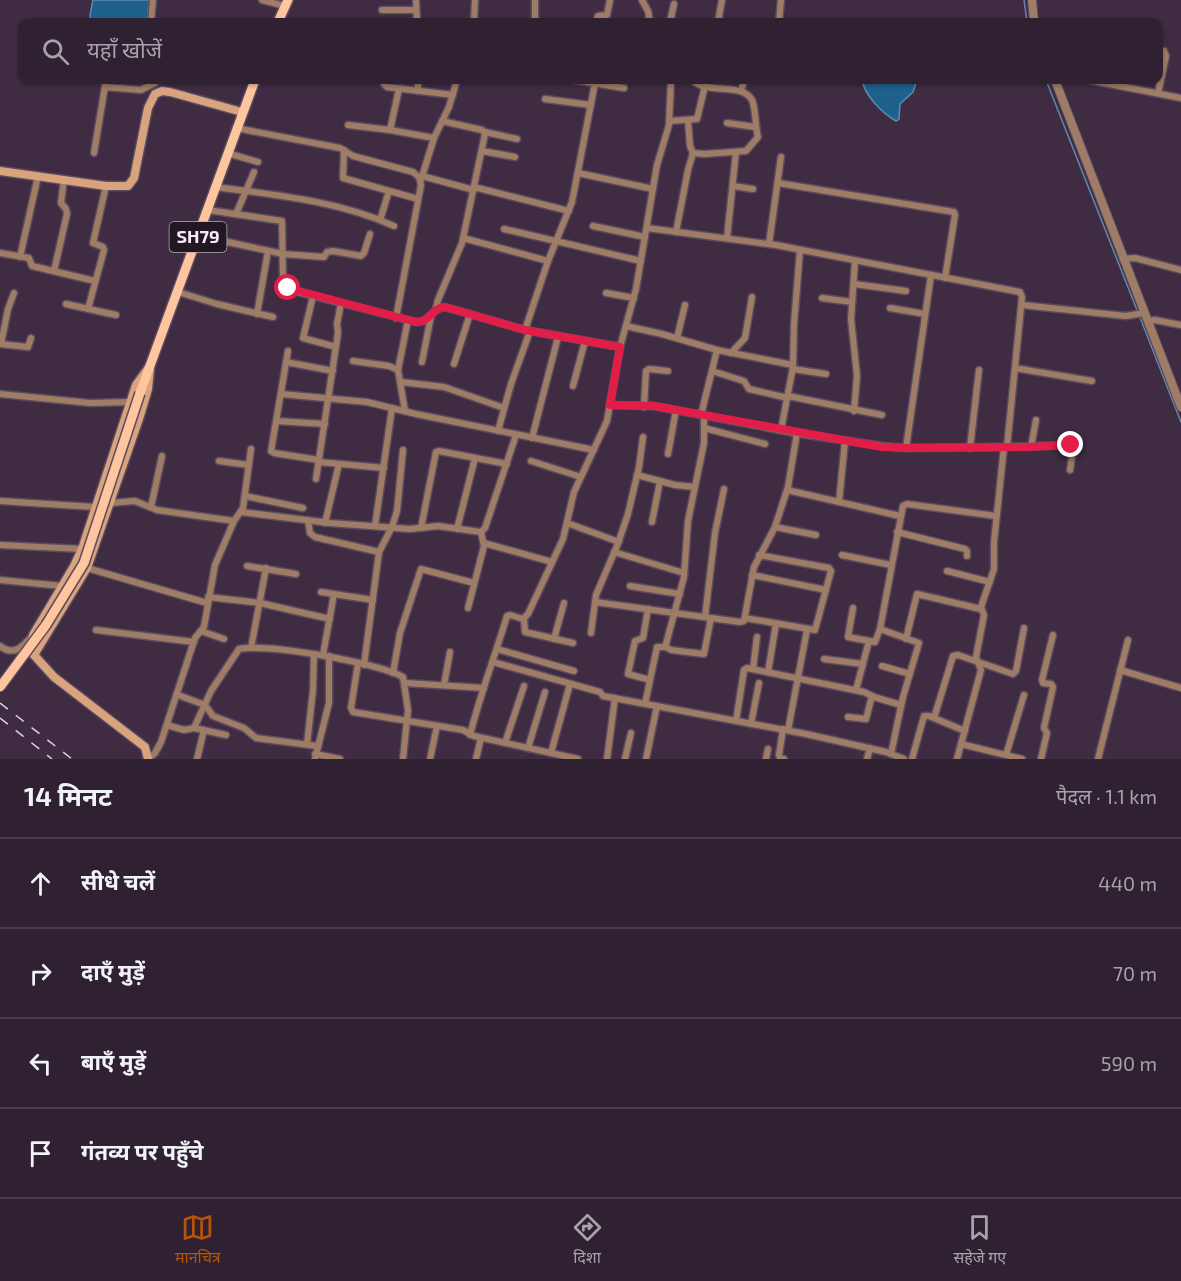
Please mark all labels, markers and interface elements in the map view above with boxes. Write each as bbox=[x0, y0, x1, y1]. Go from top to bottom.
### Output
search box bbox=[18, 18, 1163, 84]
icon: search bbox=[39, 35, 72, 68]
text: यहाँ खोजें bbox=[87, 36, 162, 62]
road number: SH79 bbox=[170, 222, 226, 252]
route start bbox=[274, 274, 300, 300]
route end bbox=[1057, 431, 1083, 457]
text: 14 मिनट bbox=[24, 780, 112, 811]
text: पैदल · 1.1 km bbox=[1056, 784, 1157, 808]
icon: ahead bbox=[24, 867, 57, 900]
text: सीधे चलें bbox=[81, 868, 155, 894]
text: 440 m bbox=[1098, 871, 1157, 895]
icon: right bbox=[24, 957, 57, 990]
text: दाएँ मुड़ें bbox=[81, 958, 145, 984]
text: 70 m bbox=[1113, 961, 1157, 985]
icon: left bbox=[24, 1047, 57, 1080]
text: बाएँ मुड़ें bbox=[81, 1048, 146, 1074]
text: 590 m bbox=[1101, 1051, 1157, 1075]
icon: arrive bbox=[24, 1137, 57, 1170]
text: गंतव्य पर पहुँचे bbox=[81, 1138, 204, 1164]
tab: मानचित्र bbox=[175, 1211, 221, 1270]
tab: दिशा bbox=[571, 1211, 604, 1270]
tab: सहेजे गए bbox=[953, 1211, 1006, 1270]

